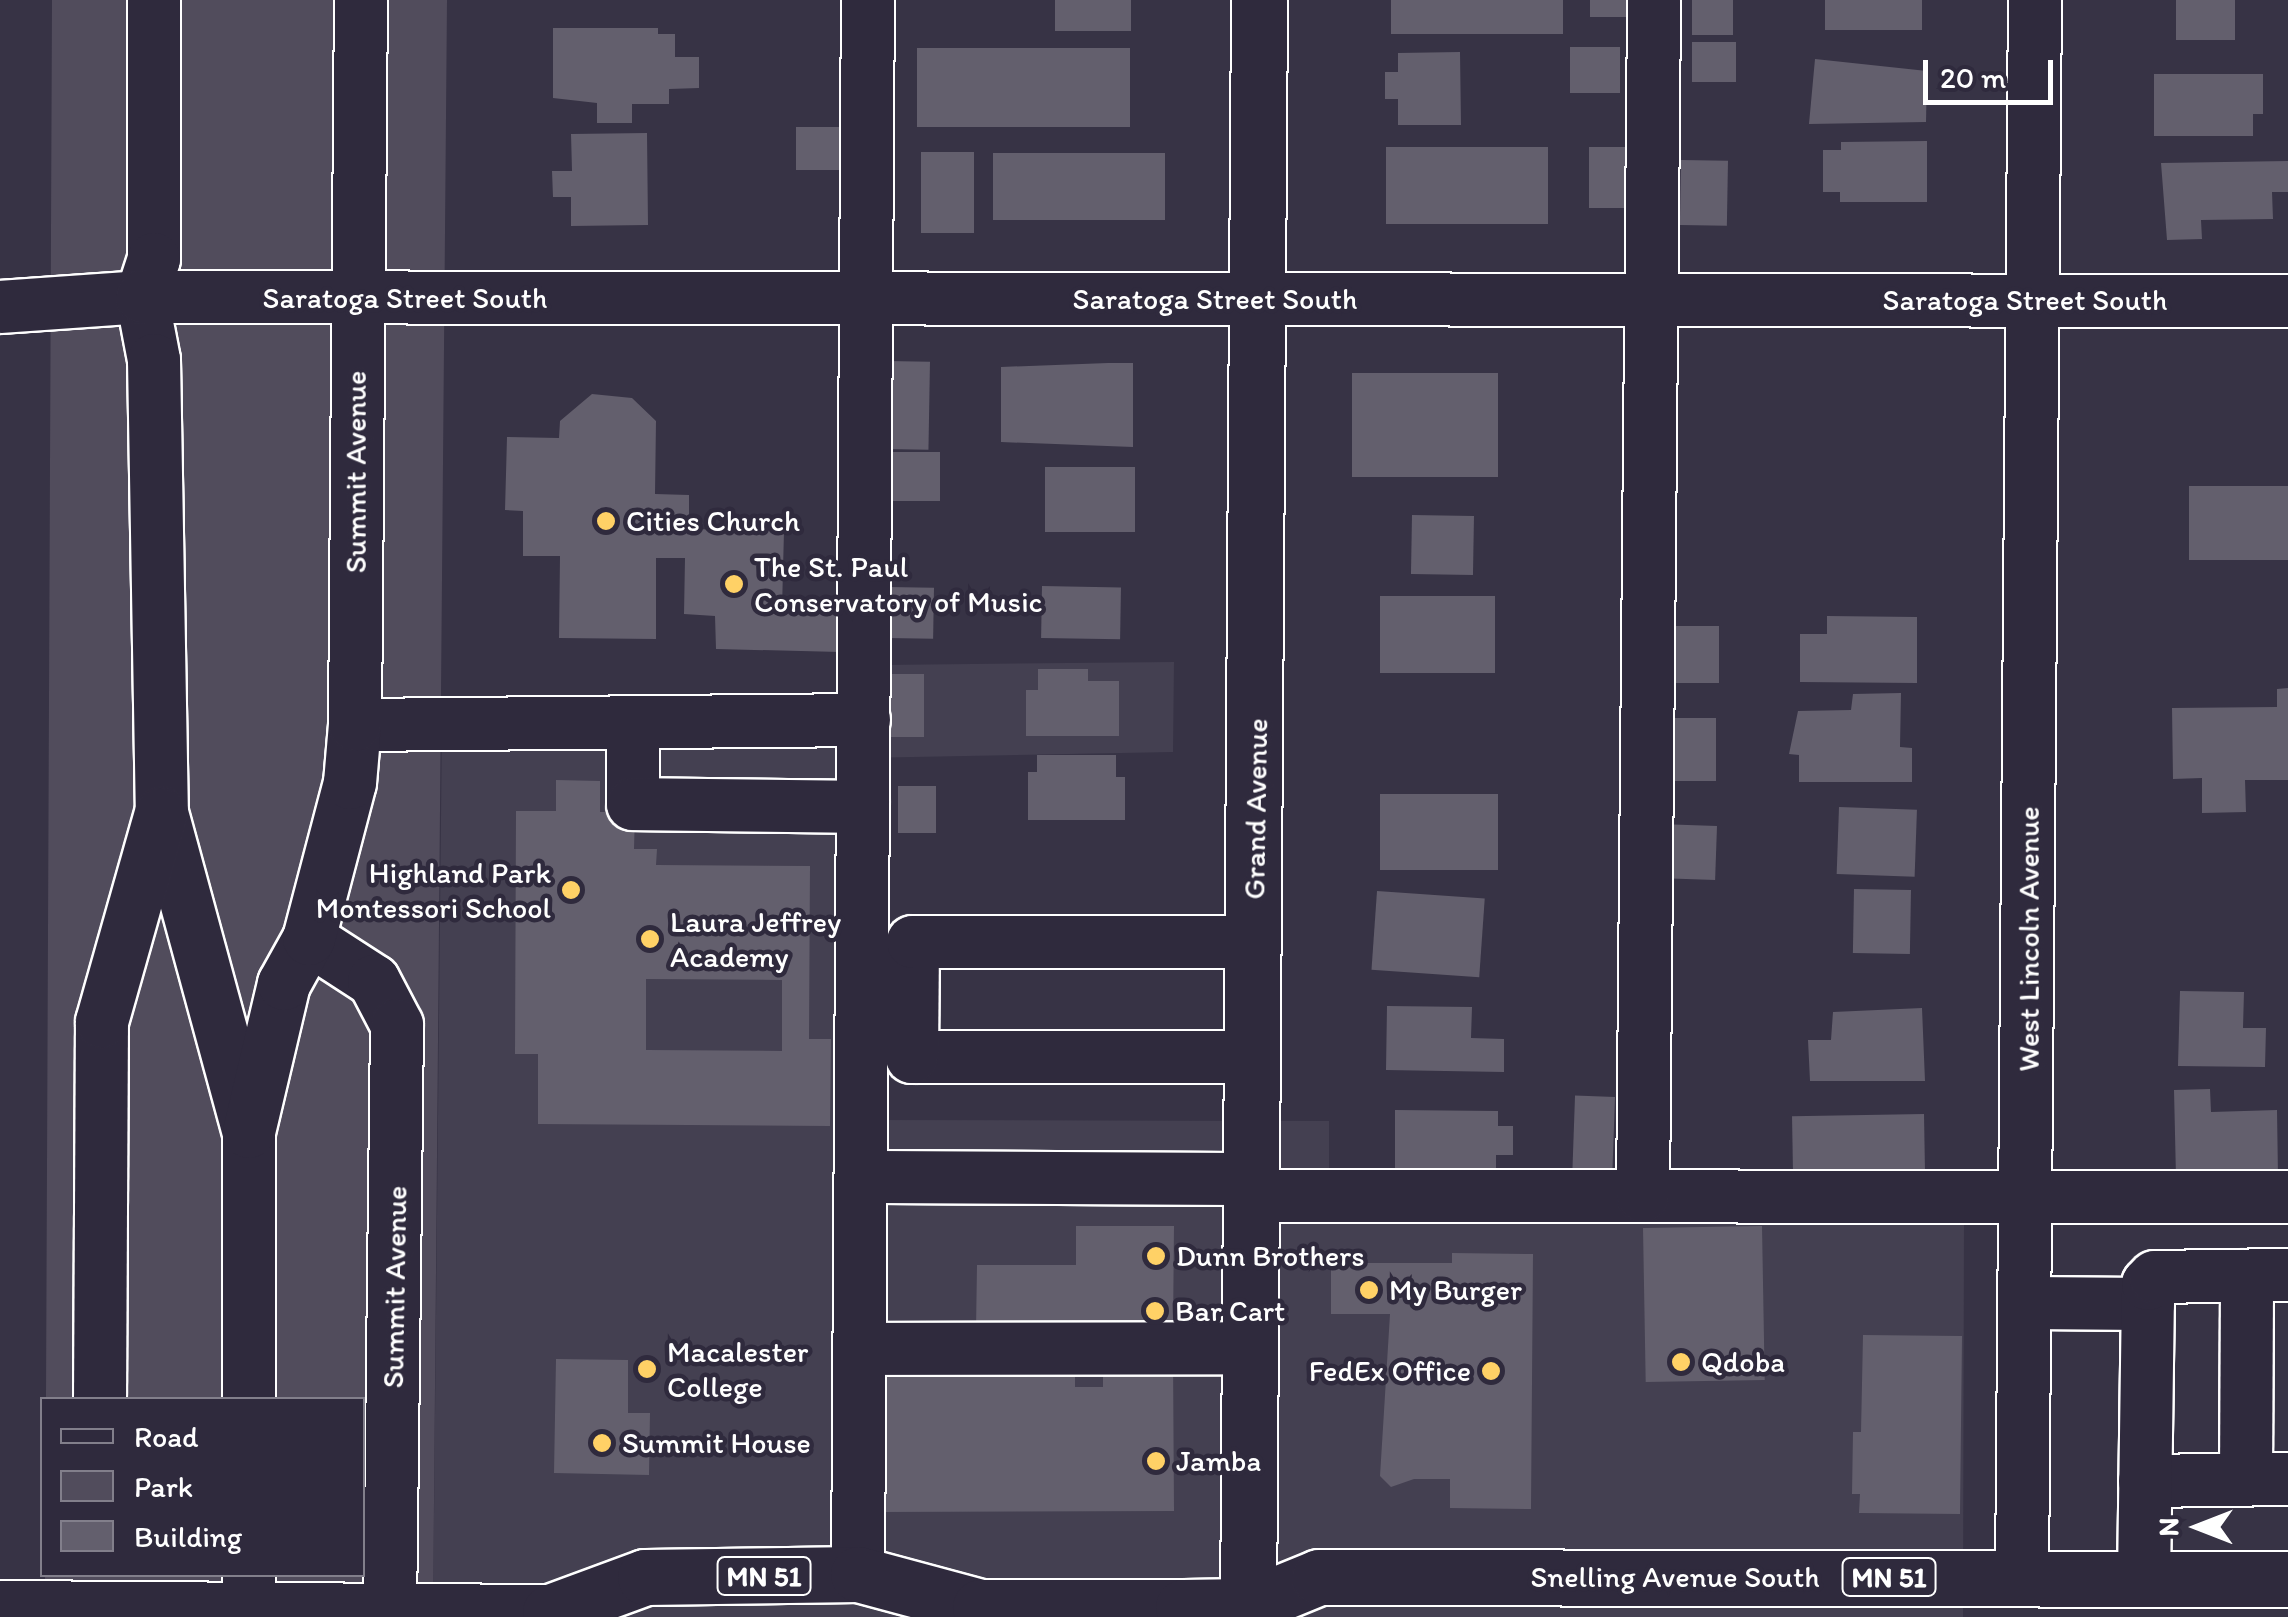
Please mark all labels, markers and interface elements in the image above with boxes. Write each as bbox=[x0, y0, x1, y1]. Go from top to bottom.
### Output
scale bar bbox=[1928, 40, 2058, 102]
text: 20 m bbox=[1940, 59, 2006, 96]
street label: Saratoga Street South bbox=[263, 280, 547, 316]
street label: Saratoga Street South bbox=[1073, 281, 1357, 317]
street label: Saratoga Street South bbox=[1883, 282, 2167, 318]
street label: Summit Avenue bbox=[338, 371, 374, 573]
place label: Cities Church bbox=[626, 503, 800, 539]
marker: Cities Church bbox=[595, 510, 617, 532]
place label: The St. Paul Conservatory of Music bbox=[754, 549, 1042, 620]
marker: The St. Paul Conservatory of Music bbox=[723, 573, 745, 595]
street label: Grand Avenue bbox=[1236, 718, 1276, 900]
street label: West Lincoln Avenue bbox=[2011, 807, 2047, 1071]
place label: Highland Park Montessori School bbox=[316, 855, 551, 926]
marker: Highland Park Montessori School bbox=[560, 879, 582, 901]
place label: Laura Jeffrey Academy bbox=[670, 904, 842, 974]
marker: Laura Jeffrey Academy bbox=[639, 928, 661, 950]
street label: Summit Avenue bbox=[375, 1186, 415, 1388]
place label: Dunn Brothers bbox=[1176, 1238, 1365, 1274]
marker: Dunn Brothers bbox=[1145, 1245, 1167, 1267]
place label: My Burger bbox=[1389, 1272, 1523, 1308]
marker: My Burger bbox=[1358, 1279, 1380, 1301]
place label: Bar Cart bbox=[1175, 1293, 1287, 1329]
marker: Bar Cart bbox=[1144, 1300, 1166, 1322]
place label: Macalester College bbox=[667, 1334, 808, 1404]
place label: Qdoba bbox=[1701, 1344, 1785, 1380]
marker: Qdoba bbox=[1670, 1351, 1692, 1373]
place label: FedEx Office bbox=[1309, 1353, 1471, 1389]
marker: Macalester College bbox=[636, 1358, 658, 1380]
marker: FedEx Office bbox=[1480, 1360, 1502, 1382]
legend bbox=[40, 1397, 365, 1577]
text: Road bbox=[134, 1418, 199, 1455]
place label: Summit House bbox=[622, 1425, 811, 1461]
marker: Summit House bbox=[591, 1432, 613, 1454]
place label: Jamba bbox=[1176, 1443, 1261, 1479]
marker: Jamba bbox=[1145, 1450, 1167, 1472]
text: Park bbox=[134, 1468, 193, 1505]
north arrow bbox=[2148, 1477, 2248, 1577]
text: Building bbox=[134, 1518, 242, 1555]
text: N bbox=[2151, 1518, 2185, 1536]
road number: MN 51 bbox=[716, 1553, 812, 1599]
road number: MN 51 bbox=[1842, 1554, 1936, 1600]
street label: Snelling Avenue South bbox=[1531, 1559, 1819, 1595]

